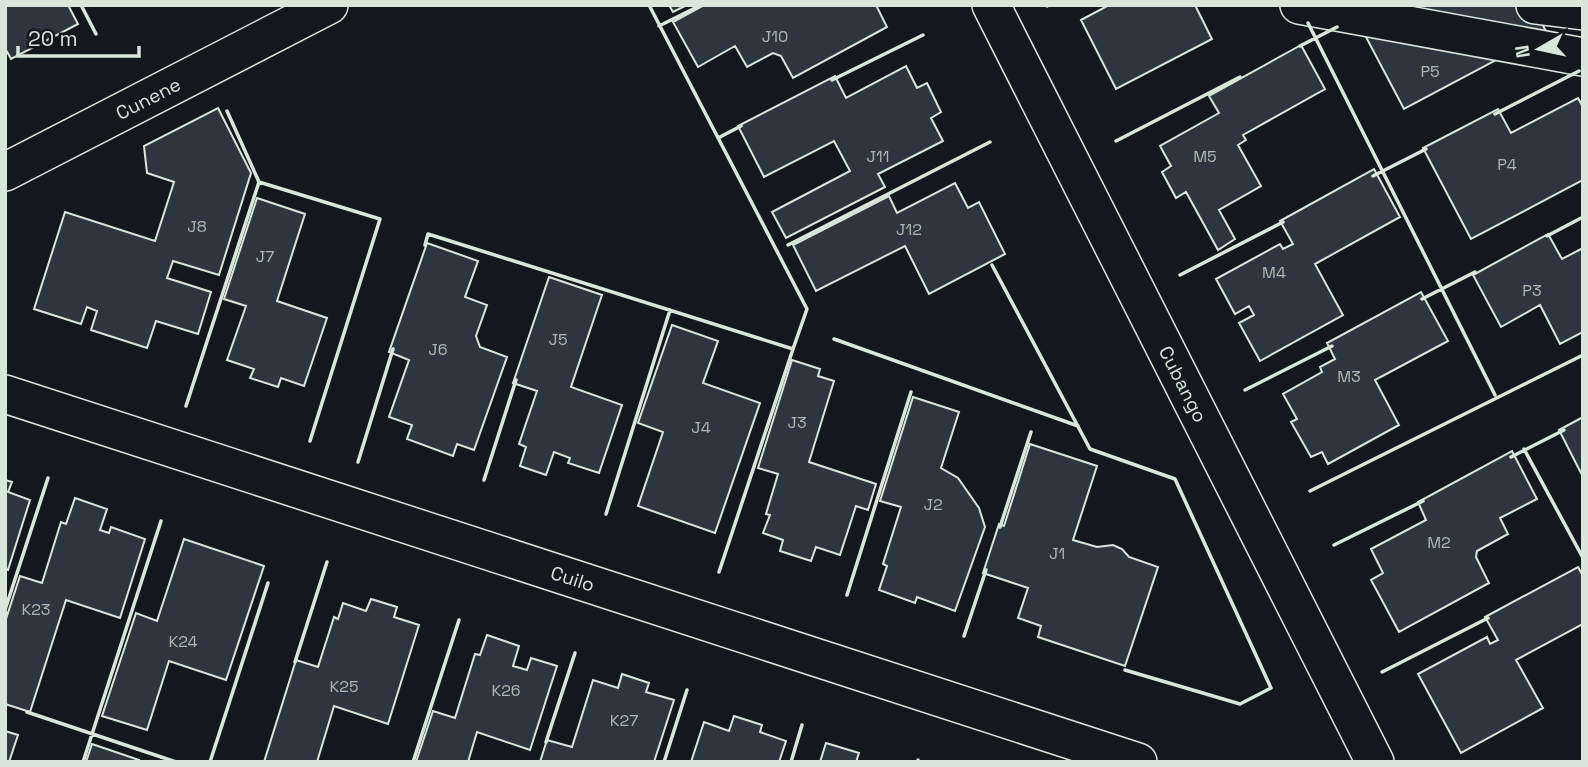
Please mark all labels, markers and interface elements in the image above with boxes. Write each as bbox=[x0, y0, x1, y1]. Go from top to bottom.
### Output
scale bar bbox=[18, 14, 138, 58]
north arrow bbox=[1504, 14, 1574, 84]
text: 20 m bbox=[28, 25, 78, 52]
house number: J10 bbox=[762, 26, 788, 47]
text: N bbox=[1509, 43, 1536, 60]
house number: P5 bbox=[1420, 61, 1440, 82]
street label: Cunene bbox=[111, 71, 185, 125]
house number: J11 bbox=[867, 146, 889, 167]
house number: M5 bbox=[1193, 146, 1217, 167]
house number: P4 bbox=[1497, 154, 1517, 175]
house number: J8 bbox=[187, 216, 207, 237]
house number: J12 bbox=[896, 219, 922, 240]
house number: J7 bbox=[256, 246, 274, 267]
house number: M4 bbox=[1262, 262, 1286, 283]
house number: P3 bbox=[1522, 280, 1542, 301]
house number: J5 bbox=[548, 329, 568, 350]
house number: J6 bbox=[428, 339, 448, 360]
street label: Cubango bbox=[1153, 342, 1213, 427]
house number: M3 bbox=[1337, 366, 1361, 387]
house number: J3 bbox=[787, 412, 807, 433]
house number: J4 bbox=[691, 417, 711, 438]
house number: J2 bbox=[923, 494, 943, 515]
house number: M2 bbox=[1427, 532, 1451, 553]
house number: J1 bbox=[1049, 543, 1065, 564]
street label: Cuilo bbox=[548, 560, 598, 597]
house number: K23 bbox=[21, 599, 51, 620]
house number: K24 bbox=[169, 631, 197, 652]
house number: K25 bbox=[330, 676, 359, 697]
house number: K26 bbox=[491, 680, 521, 701]
house number: K27 bbox=[610, 710, 638, 731]

